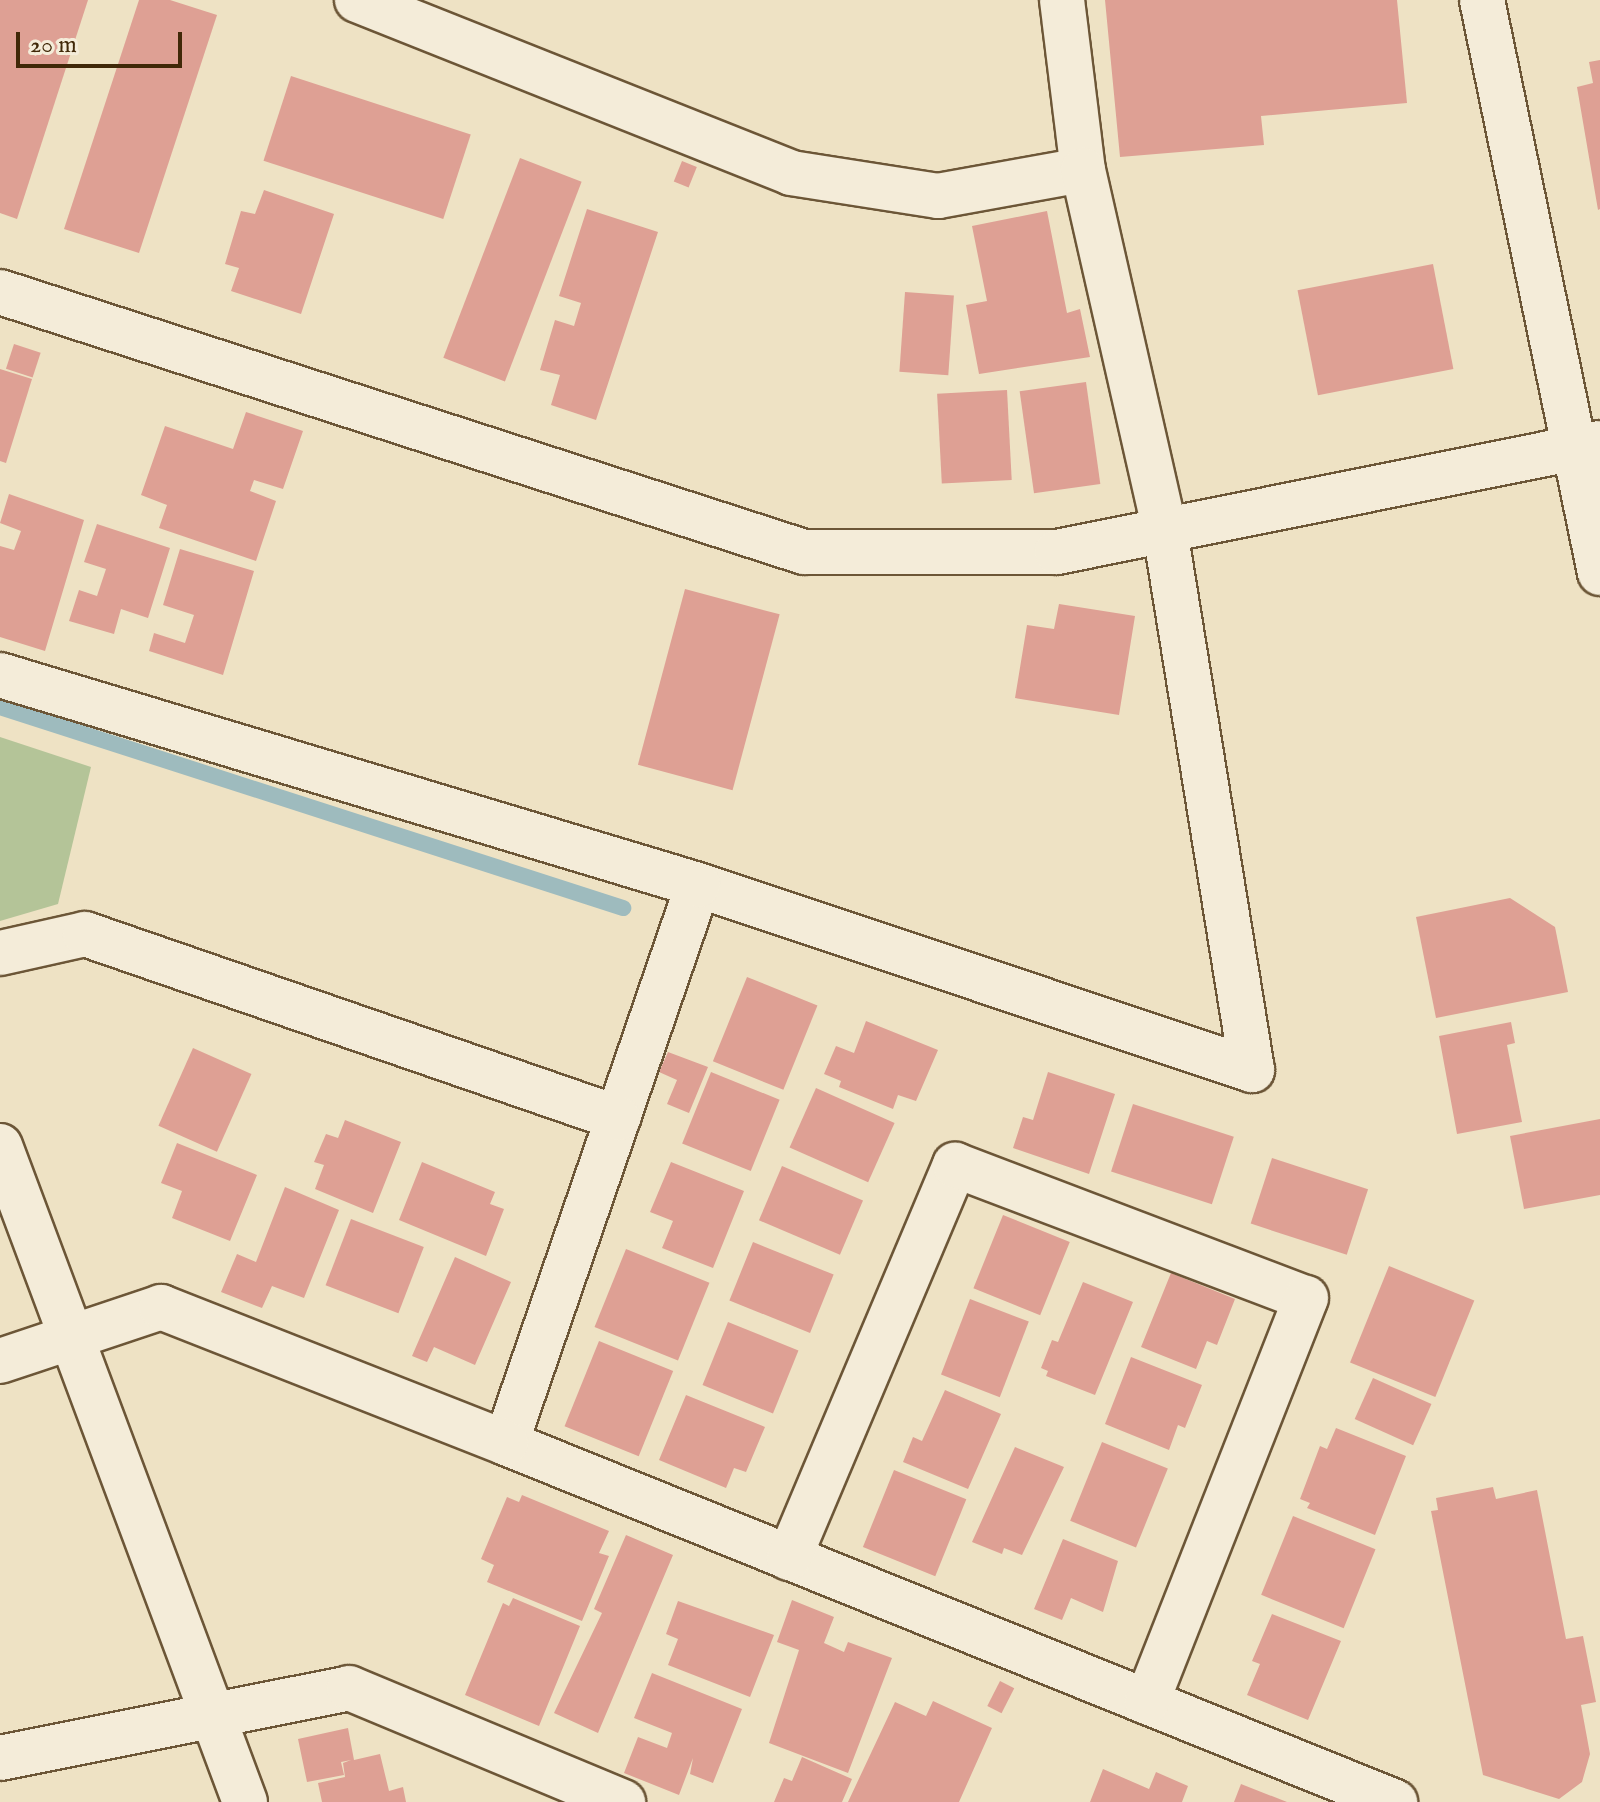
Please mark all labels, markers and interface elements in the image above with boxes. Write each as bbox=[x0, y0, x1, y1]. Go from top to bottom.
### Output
scale bar bbox=[20, 16, 186, 66]
text: 20 m bbox=[30, 30, 77, 61]

